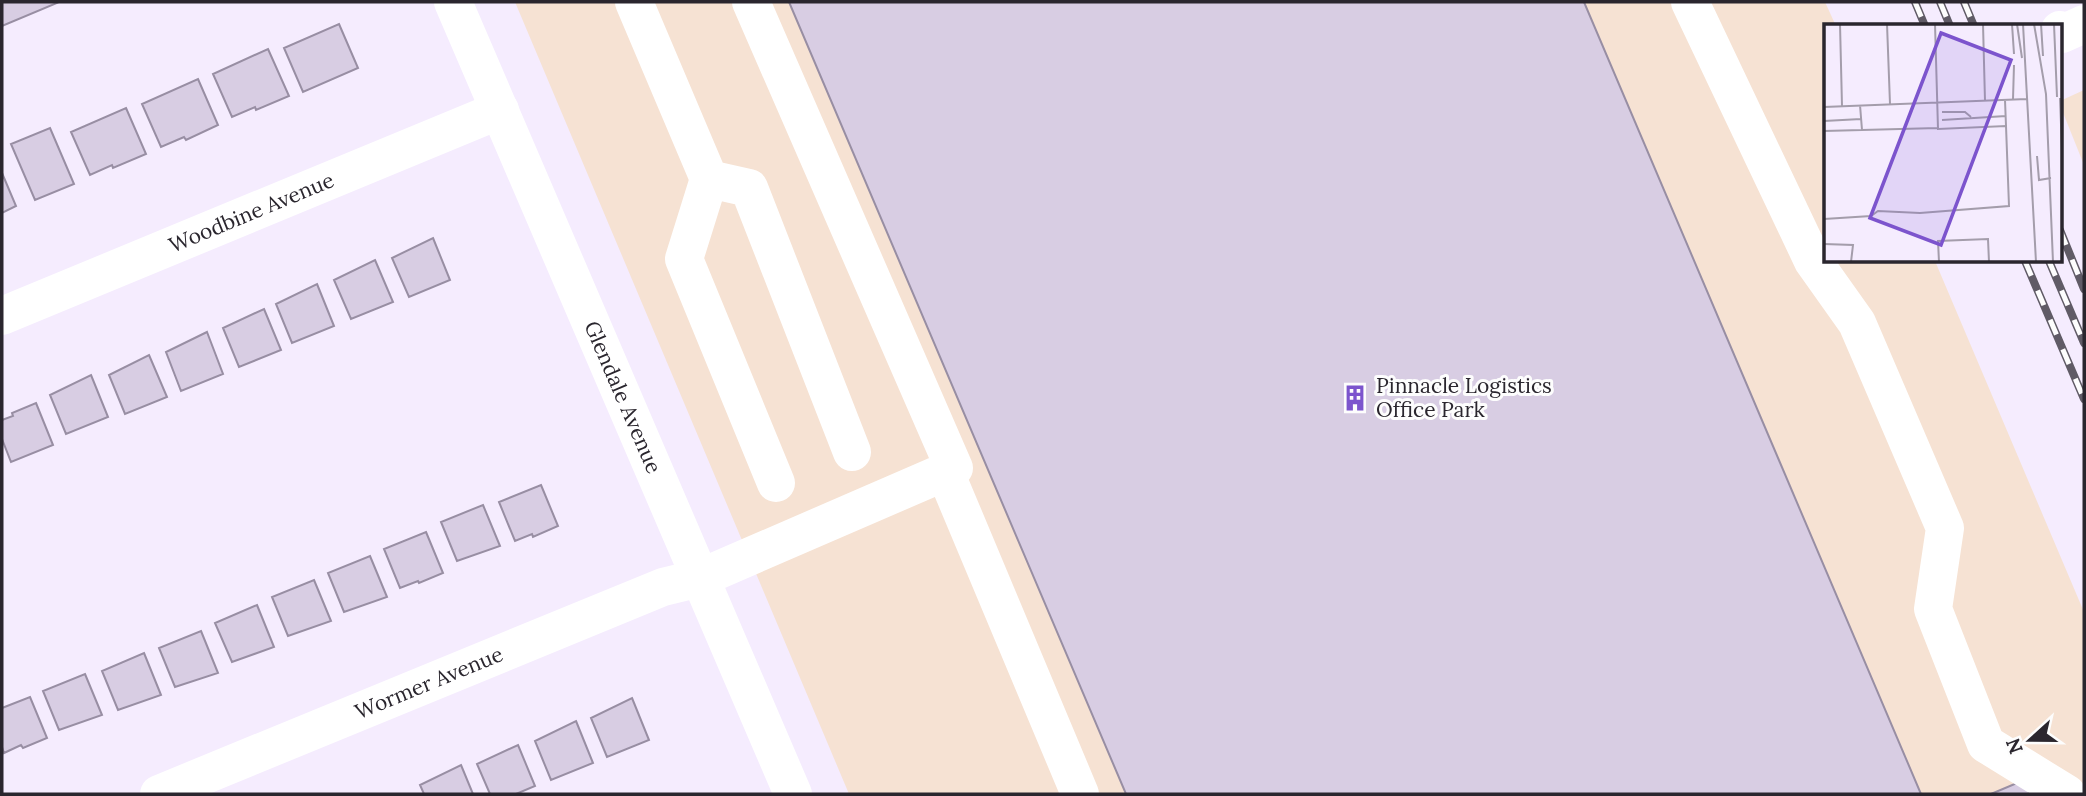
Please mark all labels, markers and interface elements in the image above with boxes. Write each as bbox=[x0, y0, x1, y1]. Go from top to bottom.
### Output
inset map bbox=[1824, 24, 2062, 262]
street label: Woodbine Avenue bbox=[165, 166, 338, 259]
street label: Glendale Avenue bbox=[578, 317, 668, 477]
place label: Pinnacle Logistics Office Park bbox=[1376, 372, 1552, 423]
building icon: Pinnacle Logistics Office Park bbox=[1340, 383, 1370, 413]
street label: Wormer Avenue bbox=[351, 640, 507, 725]
north arrow bbox=[1995, 705, 2065, 775]
text: N bbox=[2000, 735, 2028, 757]

